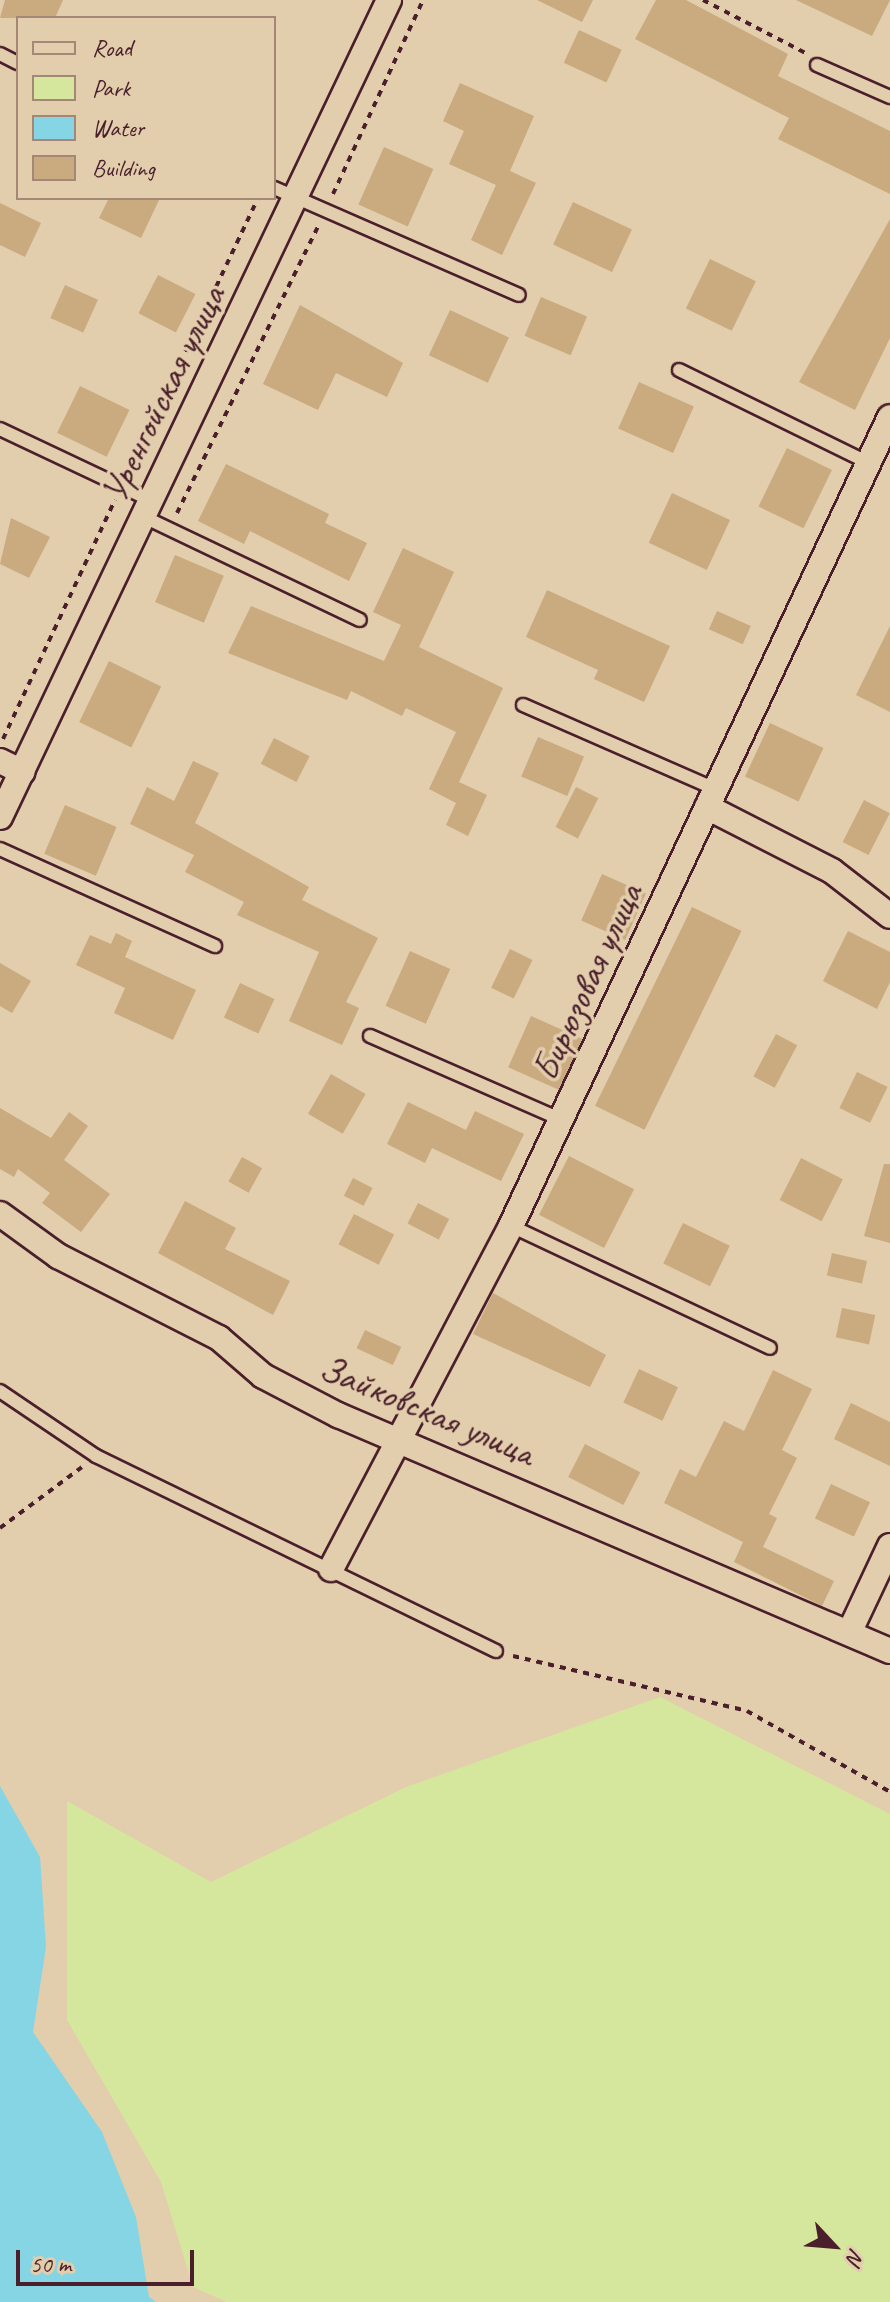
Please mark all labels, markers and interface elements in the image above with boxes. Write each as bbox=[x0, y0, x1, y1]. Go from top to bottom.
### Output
legend bbox=[16, 16, 276, 200]
text: Road bbox=[92, 33, 132, 63]
text: Park bbox=[92, 73, 130, 103]
text: Water bbox=[92, 113, 144, 143]
text: Building bbox=[92, 153, 155, 183]
street label: Уренгойская улица bbox=[90, 277, 236, 511]
street label: Бирюзовая улица bbox=[521, 875, 653, 1089]
street label: Зайковская улица bbox=[312, 1344, 542, 1476]
north arrow bbox=[794, 2206, 874, 2286]
scale bar bbox=[20, 2234, 198, 2284]
text: N bbox=[840, 2244, 871, 2269]
text: 50 m bbox=[30, 2249, 71, 2279]

